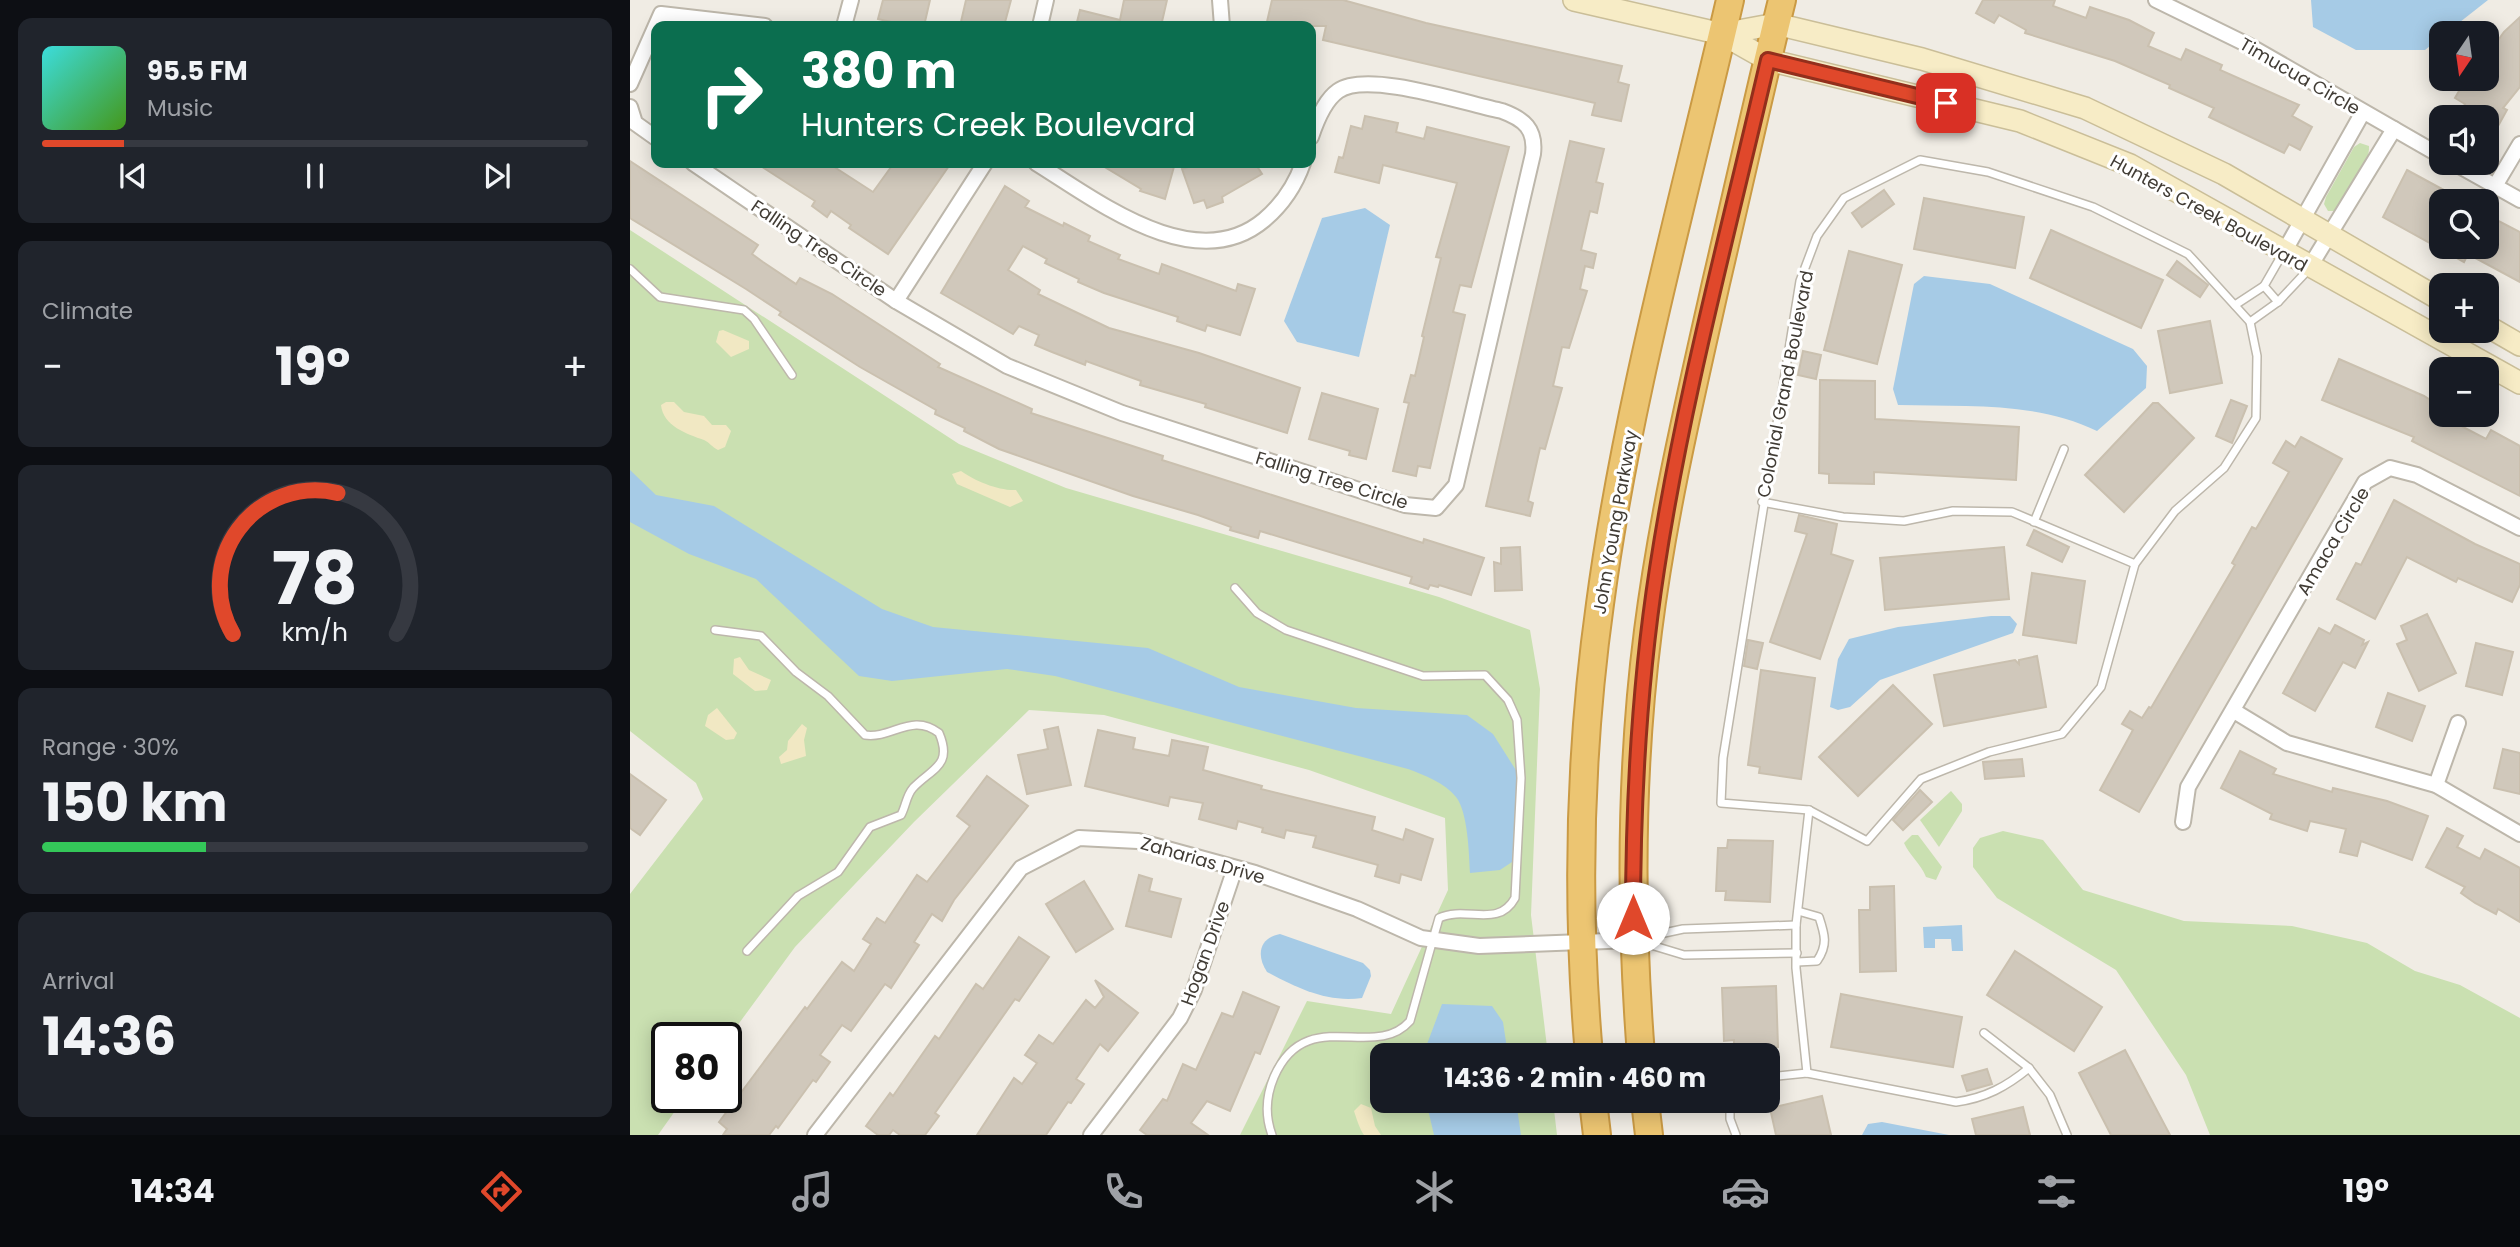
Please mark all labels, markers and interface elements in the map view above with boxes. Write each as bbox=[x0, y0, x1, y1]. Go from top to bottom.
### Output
north arrow bbox=[2429, 21, 2499, 91]
map controls bbox=[2429, 21, 2499, 427]
street label: Timucua Circle bbox=[2235, 31, 2365, 121]
text: 380 m bbox=[801, 37, 957, 105]
icon: right bbox=[686, 49, 777, 140]
text: 95.5 FM bbox=[147, 53, 248, 89]
pin bbox=[1916, 73, 1976, 133]
icon: arrive bbox=[1927, 84, 1965, 122]
text: Music bbox=[147, 92, 213, 124]
text: Hunters Creek Boulevard bbox=[801, 102, 1196, 147]
button: sound bbox=[2429, 105, 2499, 175]
street label: Hunters Creek Boulevard bbox=[2106, 148, 2312, 278]
icon: previous bbox=[114, 157, 152, 195]
icon: pause bbox=[296, 157, 334, 195]
icon: next bbox=[478, 157, 516, 195]
button: search bbox=[2429, 189, 2499, 259]
street label: Falling Tree Circle bbox=[746, 193, 892, 303]
street label: Colonial Grand Boulevard bbox=[1751, 268, 1819, 500]
button: + bbox=[2429, 273, 2499, 343]
text: Climate bbox=[42, 295, 133, 327]
text: 19° bbox=[275, 330, 350, 403]
text: − bbox=[42, 340, 63, 393]
text: + bbox=[562, 340, 588, 393]
button: − bbox=[2429, 357, 2499, 427]
street label: John Young Parkway bbox=[1586, 428, 1644, 616]
street label: Falling Tree Circle bbox=[1253, 445, 1411, 515]
street label: Amaca Circle bbox=[2291, 482, 2375, 600]
text: 78 bbox=[272, 528, 358, 629]
text: km/h bbox=[282, 614, 348, 649]
text: Range · 30% bbox=[42, 731, 179, 763]
text: 150 km bbox=[42, 766, 227, 839]
street label: Zaharias Drive bbox=[1138, 830, 1268, 890]
position arrow bbox=[1596, 881, 1670, 955]
street label: Hogan Drive bbox=[1174, 897, 1236, 1009]
text: Arrival bbox=[42, 965, 114, 997]
text: 14:36 bbox=[42, 1000, 176, 1073]
speed limit sign: 80 bbox=[651, 1022, 742, 1113]
text: 14:36 · 2 min · 460 m bbox=[1444, 1060, 1706, 1096]
icon: directions bbox=[477, 1167, 526, 1216]
icon: music bbox=[788, 1167, 837, 1216]
icon: phone bbox=[1099, 1167, 1148, 1216]
icon: climate bbox=[1410, 1167, 1459, 1216]
icon: car bbox=[1721, 1167, 1770, 1216]
icon: filters bbox=[2032, 1167, 2081, 1216]
text: 14:34 bbox=[131, 1168, 215, 1213]
text: 19° bbox=[2342, 1168, 2389, 1213]

